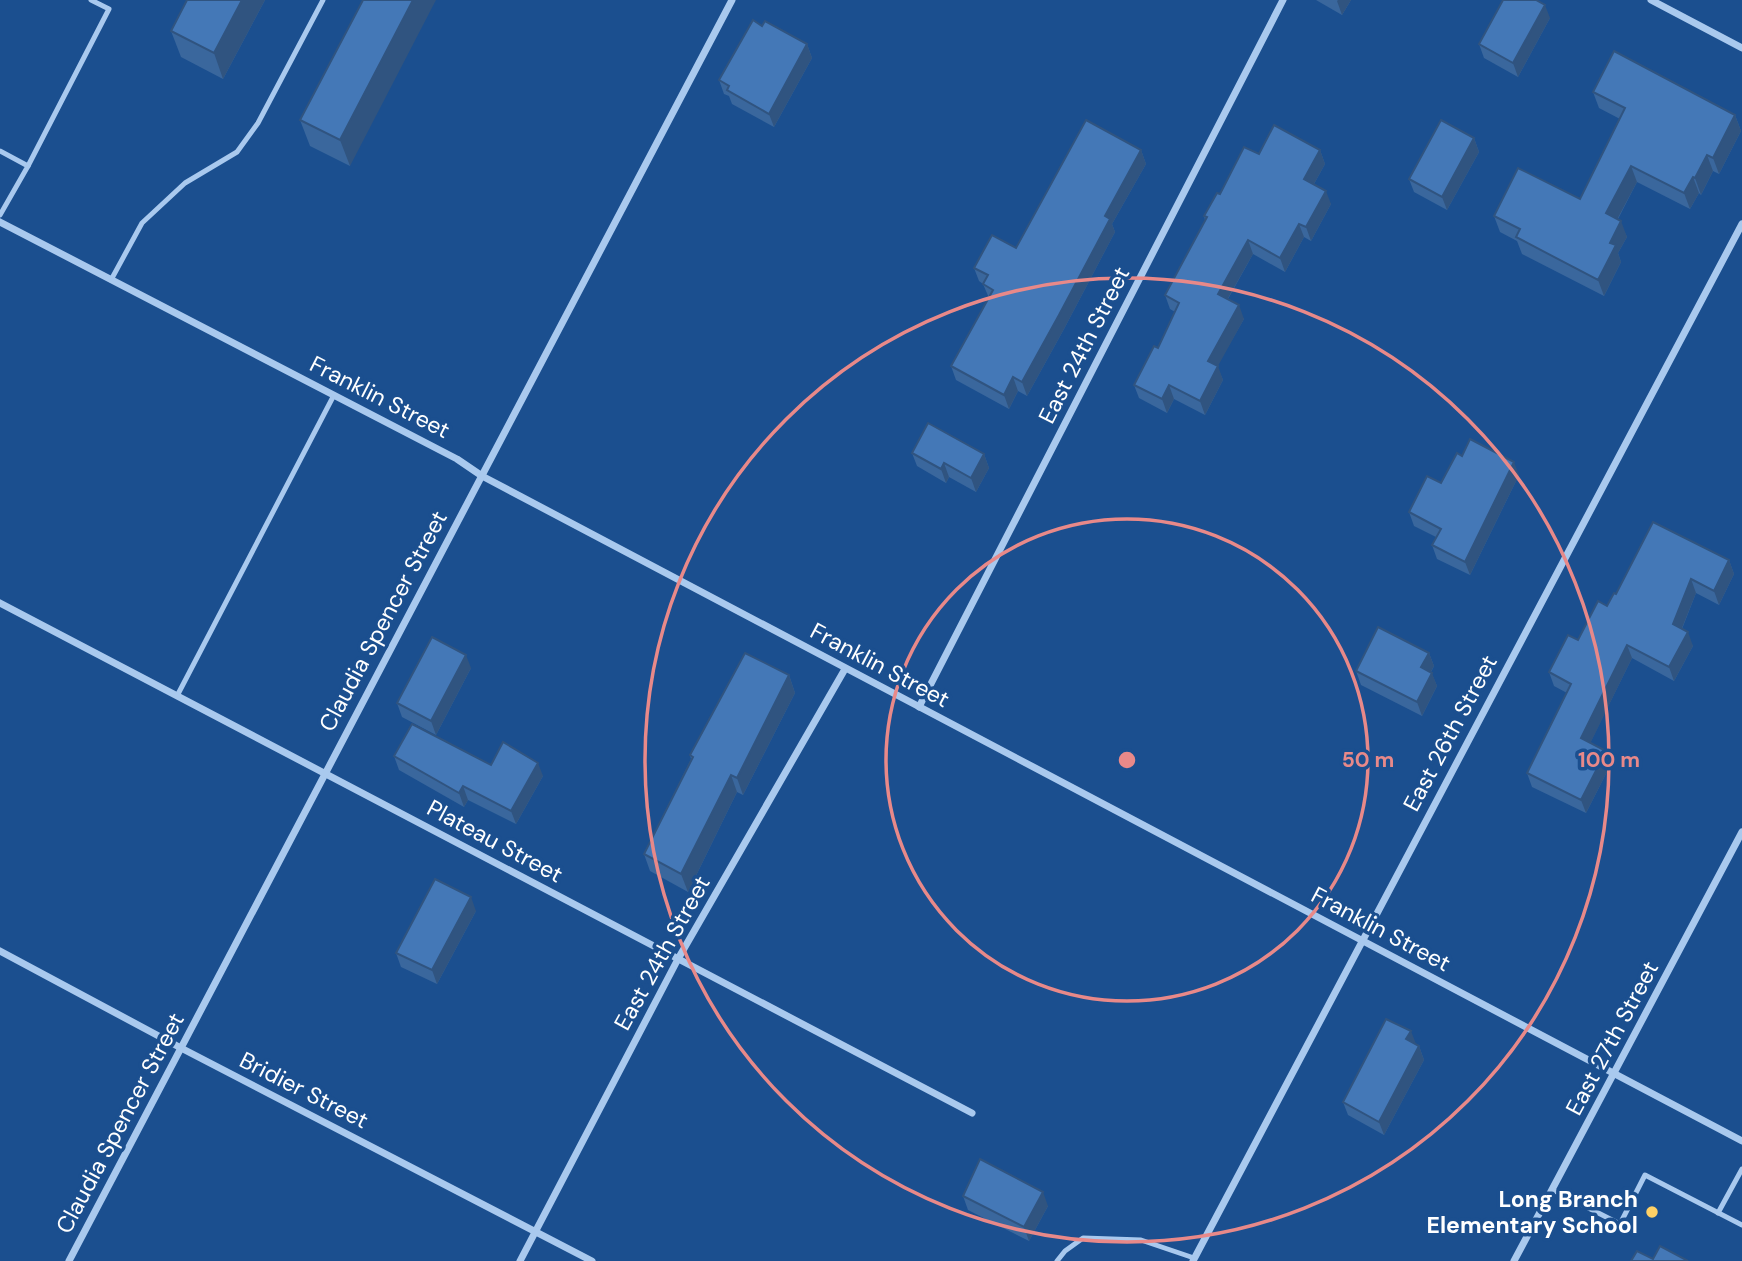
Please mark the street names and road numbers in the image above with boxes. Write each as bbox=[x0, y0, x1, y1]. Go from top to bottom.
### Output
street label: East 24th Street bbox=[1032, 262, 1136, 428]
street label: Franklin Street bbox=[305, 349, 455, 445]
street label: Claudia Spencer Street bbox=[312, 505, 454, 737]
street label: Franklin Street bbox=[805, 616, 955, 714]
street label: East 26th Street bbox=[1396, 650, 1504, 816]
street label: Plateau Street bbox=[422, 793, 568, 889]
street label: East 24th Street bbox=[607, 870, 717, 1036]
street label: Franklin Street bbox=[1306, 880, 1456, 978]
street label: East 27th Street bbox=[1559, 956, 1665, 1120]
street label: Claudia Spencer Street bbox=[49, 1007, 191, 1239]
street label: Bridier Street bbox=[234, 1045, 374, 1135]

